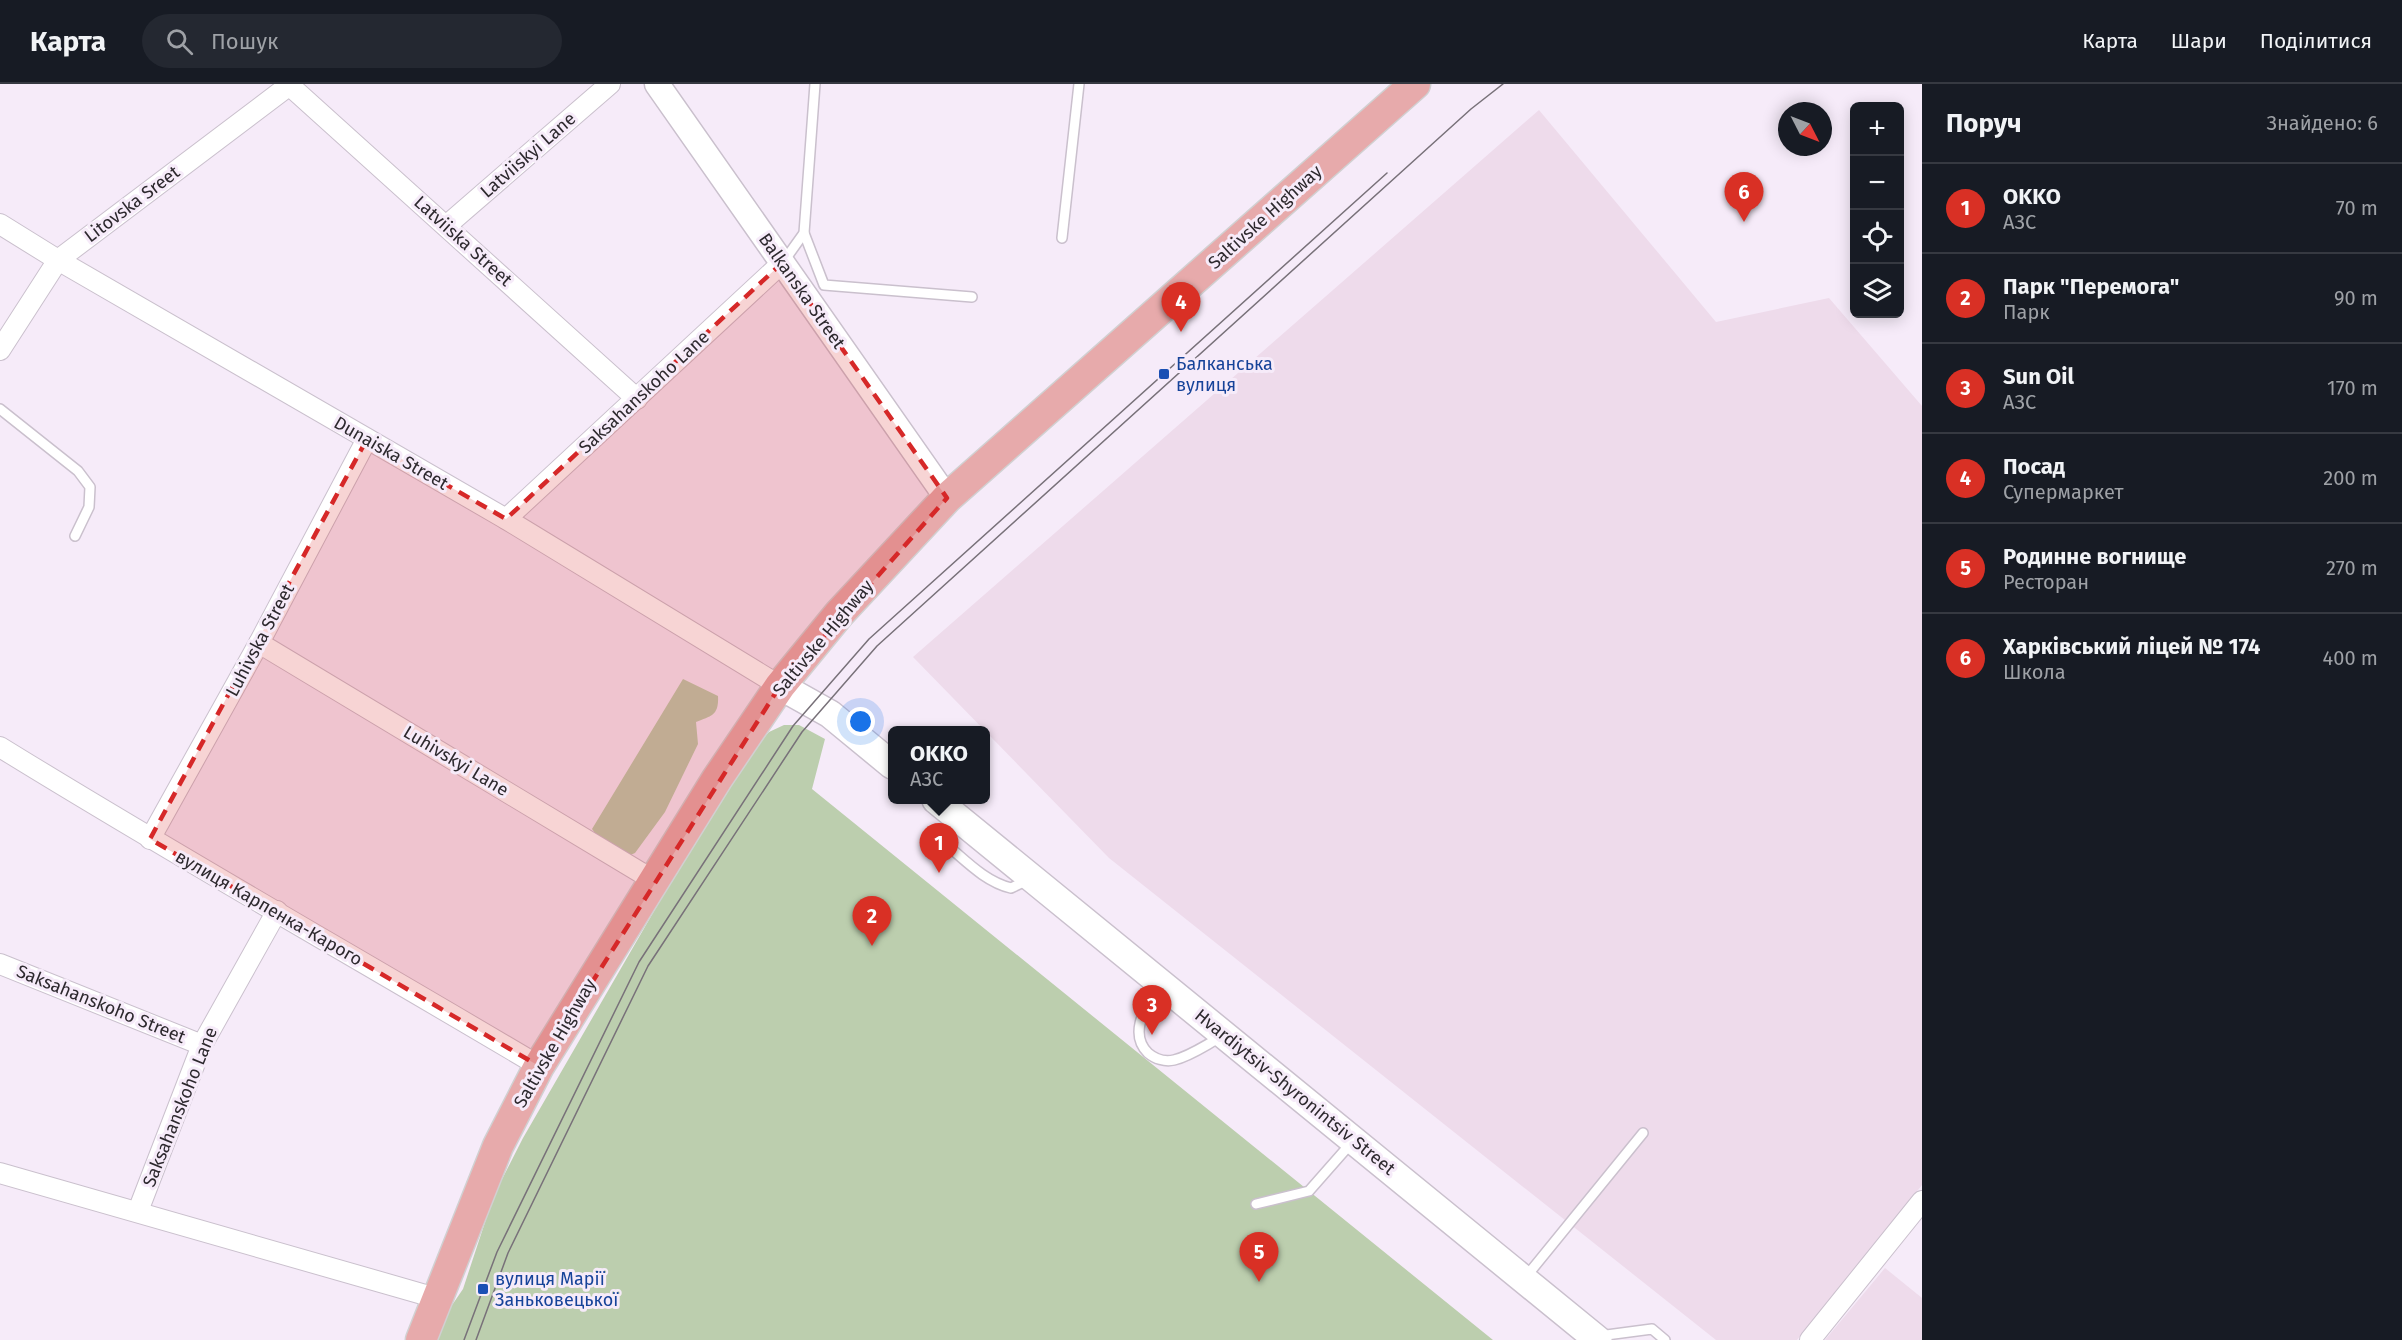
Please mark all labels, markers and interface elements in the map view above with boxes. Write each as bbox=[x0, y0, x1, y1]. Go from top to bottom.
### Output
search box bbox=[142, 14, 562, 68]
text: Карта bbox=[30, 25, 106, 58]
icon: search bbox=[163, 25, 196, 58]
text: Пошук bbox=[211, 28, 278, 55]
text: Карта bbox=[2082, 28, 2138, 54]
text: Шари bbox=[2171, 28, 2227, 54]
text: Поділитися bbox=[2260, 28, 2372, 54]
north arrow bbox=[1778, 102, 1832, 156]
map controls bbox=[1850, 102, 1904, 318]
button: + bbox=[1850, 102, 1904, 156]
street label: Latviiskyi Lane bbox=[476, 108, 580, 202]
text: Поруч bbox=[1946, 108, 2022, 139]
text: Знайдено: 6 bbox=[2267, 111, 2378, 135]
button: − bbox=[1850, 156, 1904, 210]
street label: Saltivske Highway bbox=[1204, 160, 1326, 274]
street label: Litovska Sreet bbox=[80, 161, 184, 247]
pin: 6 bbox=[1724, 172, 1764, 222]
text: OKKO bbox=[2003, 183, 2061, 210]
street label: Latviiska Street bbox=[409, 191, 517, 291]
text: 1 bbox=[1961, 196, 1970, 220]
text: 70 m bbox=[2336, 196, 2378, 220]
button: locate bbox=[1850, 210, 1904, 264]
text: АЗС bbox=[2003, 210, 2036, 234]
street label: Balkanska Street bbox=[754, 229, 850, 353]
button: layers bbox=[1850, 264, 1904, 318]
text: Парк "Перемога" bbox=[2003, 273, 2180, 300]
pin: 4 bbox=[1162, 282, 1200, 332]
text: 2 bbox=[1960, 286, 1971, 310]
text: 90 m bbox=[2334, 286, 2378, 310]
text: Парк bbox=[2003, 300, 2050, 324]
street label: Saksahanskoho Lane bbox=[574, 326, 714, 458]
place label: Балканська вулиця bbox=[1176, 353, 1273, 396]
text: Sun Oil bbox=[2003, 363, 2074, 390]
marker: Балканська вулиця bbox=[1157, 367, 1171, 381]
text: 3 bbox=[1960, 376, 1971, 400]
text: 170 m bbox=[2327, 376, 2378, 400]
text: АЗС bbox=[2003, 390, 2036, 414]
street label: Dunaiska Street bbox=[330, 411, 452, 495]
text: Посад bbox=[2003, 453, 2065, 480]
text: 4 bbox=[1960, 466, 1971, 490]
text: 200 m bbox=[2323, 466, 2378, 490]
text: Супермаркет bbox=[2003, 480, 2123, 504]
text: Родинне вогнище bbox=[2003, 543, 2186, 570]
text: 5 bbox=[1960, 556, 1971, 580]
text: 270 m bbox=[2326, 556, 2378, 580]
text: Ресторан bbox=[2003, 570, 2089, 594]
street label: Saltivske Highway bbox=[768, 575, 878, 701]
street label: Luhivska Street bbox=[221, 580, 299, 700]
text: Харківський ліцей № 174 bbox=[2003, 633, 2261, 660]
text: 6 bbox=[1960, 646, 1971, 670]
text: 400 m bbox=[2323, 646, 2378, 670]
text: Школа bbox=[2003, 660, 2066, 684]
your location bbox=[846, 707, 875, 736]
street label: Luhivskyi Lane bbox=[399, 721, 513, 801]
popup bbox=[888, 726, 990, 804]
text: OKKO bbox=[910, 740, 968, 767]
text: АЗС bbox=[910, 767, 943, 791]
pin: 1 bbox=[920, 824, 958, 873]
street label: вулиця Карпенка-Карого bbox=[172, 845, 366, 971]
pin: 2 bbox=[852, 896, 892, 946]
street label: Saksahanskoho Street bbox=[13, 960, 189, 1048]
street label: Saltivske Highway bbox=[509, 974, 601, 1111]
pin: 3 bbox=[1132, 986, 1172, 1035]
street label: Hvardiytsiv-Shyronintsiv Street bbox=[1190, 1004, 1400, 1180]
street label: Saksahanskoho Lane bbox=[138, 1024, 222, 1190]
pin: 5 bbox=[1240, 1232, 1278, 1282]
place label: вулиця Марії Заньковецької bbox=[495, 1268, 619, 1311]
marker: вулиця Марії Заньковецької bbox=[476, 1282, 490, 1296]

